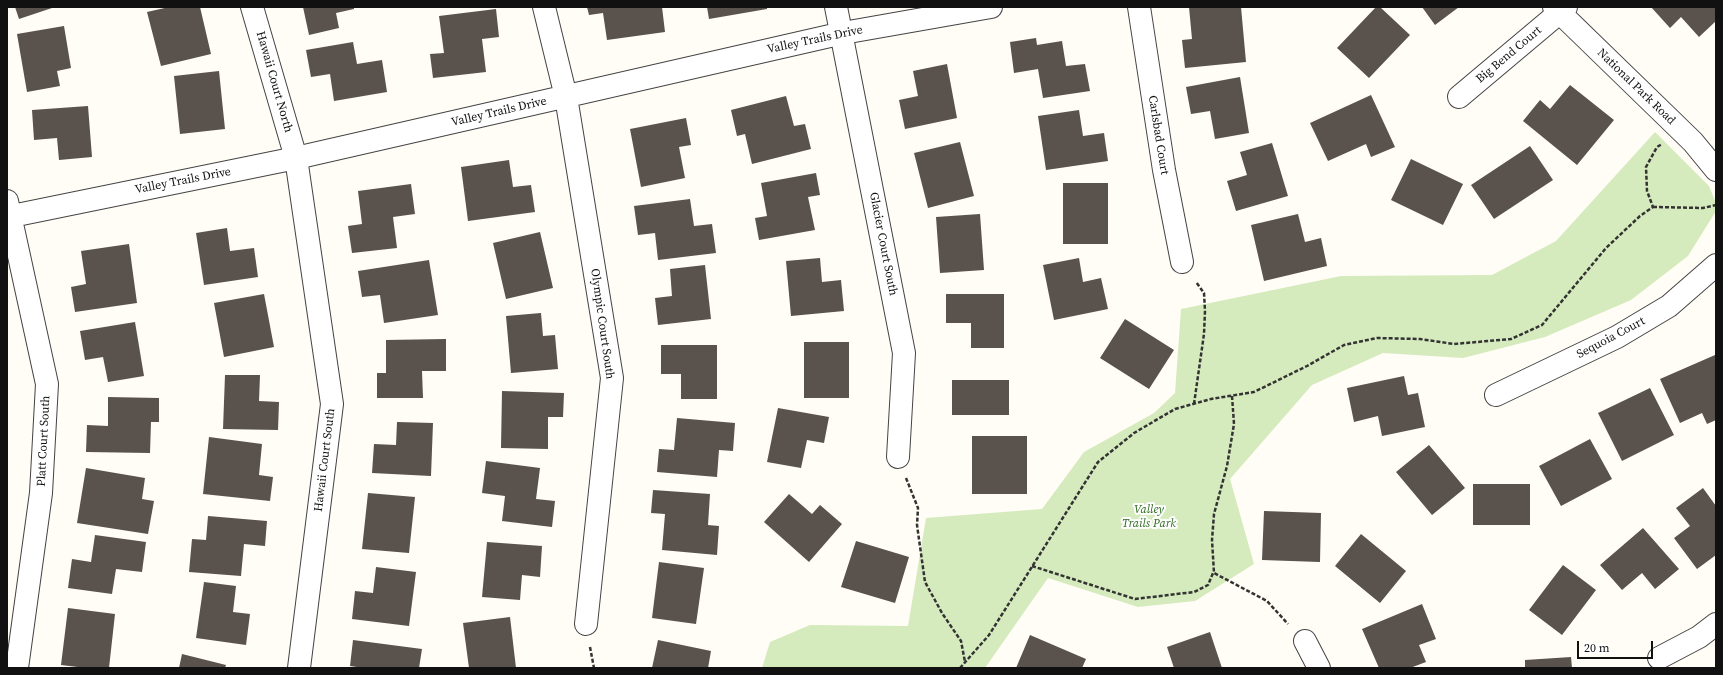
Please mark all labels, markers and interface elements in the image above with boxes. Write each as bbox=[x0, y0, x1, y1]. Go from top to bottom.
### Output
street label: Valley Trails Drive bbox=[766, 23, 864, 57]
street label: Big Bend Court bbox=[1473, 23, 1545, 87]
street label: Hawaii Court North bbox=[253, 30, 295, 134]
street label: National Park Road bbox=[1594, 46, 1678, 128]
street label: Valley Trails Drive bbox=[450, 94, 548, 130]
street label: Carlsbad Court bbox=[1145, 94, 1171, 176]
street label: Valley Trails Drive bbox=[134, 165, 232, 197]
street label: Glacier Court South bbox=[866, 191, 900, 297]
street label: Olympic Court South bbox=[587, 268, 617, 380]
street label: Sequoia Court bbox=[1574, 314, 1648, 362]
street label: Platt Court South bbox=[34, 395, 54, 487]
street label: Hawaii Court South bbox=[312, 408, 338, 512]
park label: Valley Trails Park bbox=[1122, 503, 1176, 531]
scale bar bbox=[1579, 633, 1655, 659]
text: 20 m bbox=[1584, 640, 1610, 656]

